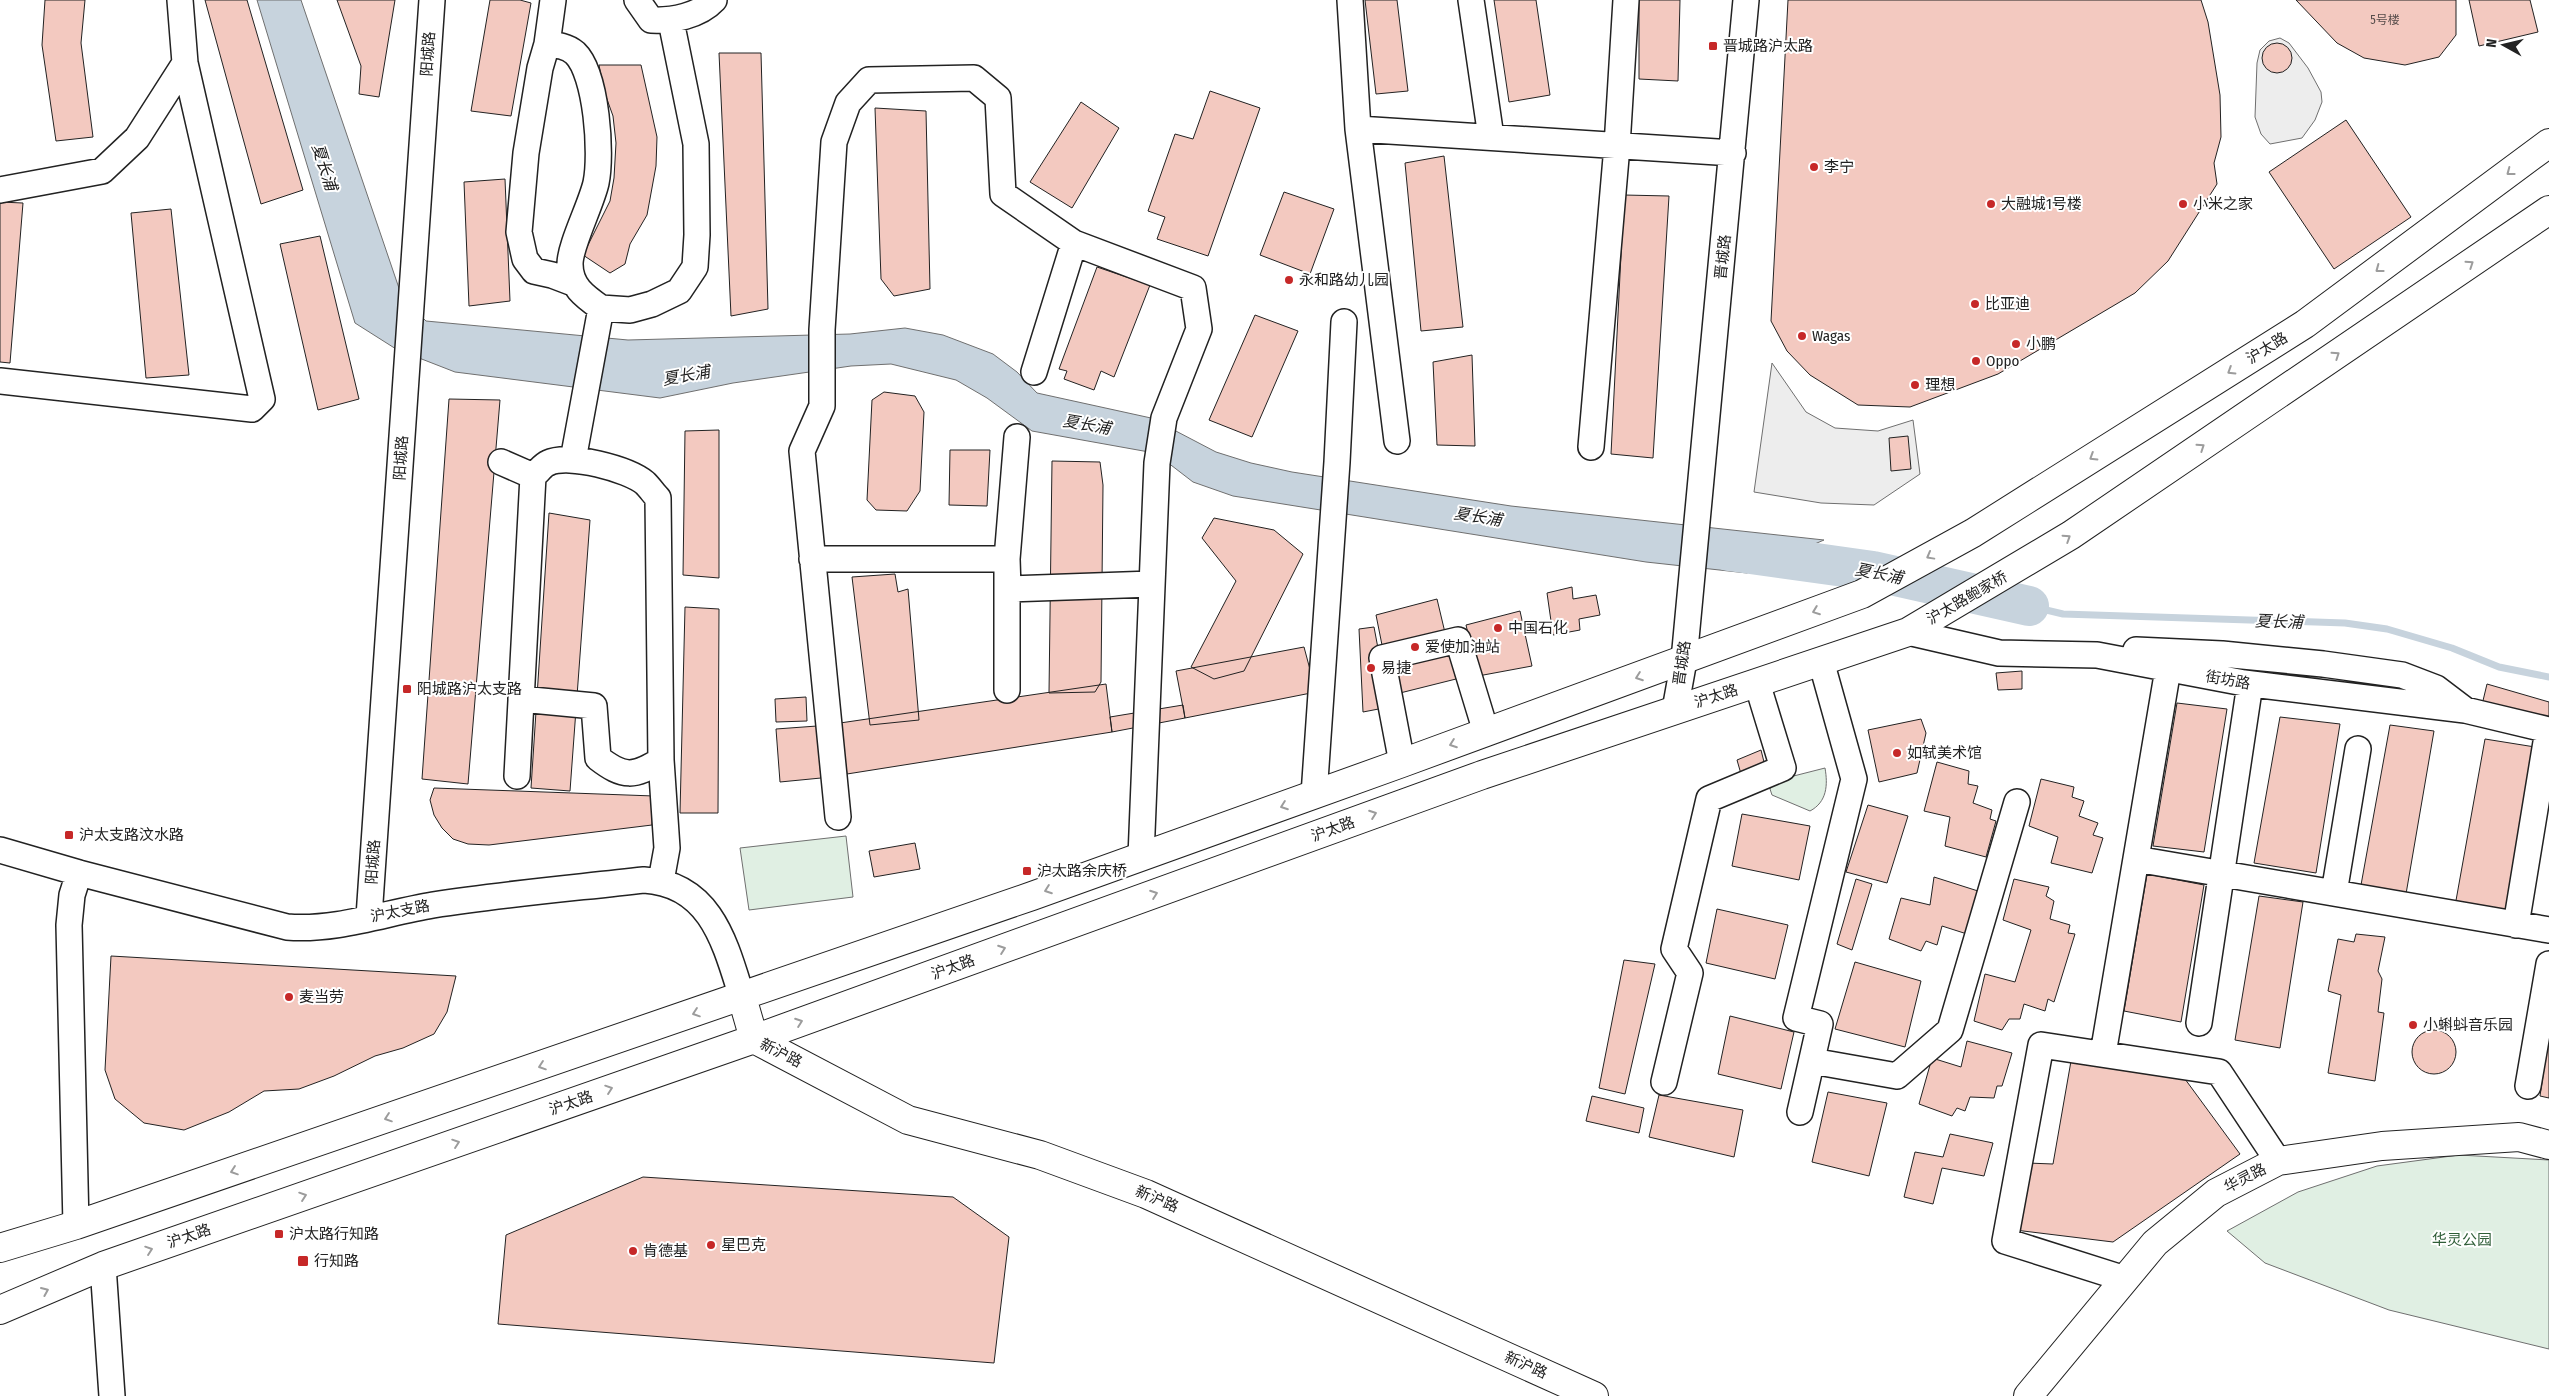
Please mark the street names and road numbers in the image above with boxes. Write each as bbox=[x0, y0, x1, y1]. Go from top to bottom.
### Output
street label: 阳城路 bbox=[417, 31, 439, 77]
street label: 晋城路 bbox=[1712, 234, 1734, 280]
street label: 沪太路 bbox=[2243, 328, 2291, 368]
street label: 阳城路 bbox=[390, 435, 412, 481]
street label: 沪太路鲍家桥 bbox=[1924, 568, 2010, 628]
street label: 晋城路 bbox=[1670, 639, 1694, 687]
street label: 街坊路 bbox=[2204, 667, 2252, 693]
street label: 沪太路 bbox=[1692, 680, 1740, 712]
street label: 沪太路 bbox=[1309, 813, 1357, 845]
street label: 阳城路 bbox=[362, 839, 384, 885]
street label: 沪太支路 bbox=[369, 896, 431, 926]
street label: 沪太路 bbox=[929, 951, 977, 983]
street label: 新沪路 bbox=[757, 1035, 805, 1071]
street label: 沪太路 bbox=[547, 1087, 595, 1119]
street label: 华灵路 bbox=[2221, 1160, 2269, 1196]
street label: 新沪路 bbox=[1133, 1182, 1181, 1216]
street label: 沪太路 bbox=[165, 1220, 213, 1252]
street label: 新沪路 bbox=[1502, 1348, 1550, 1382]

